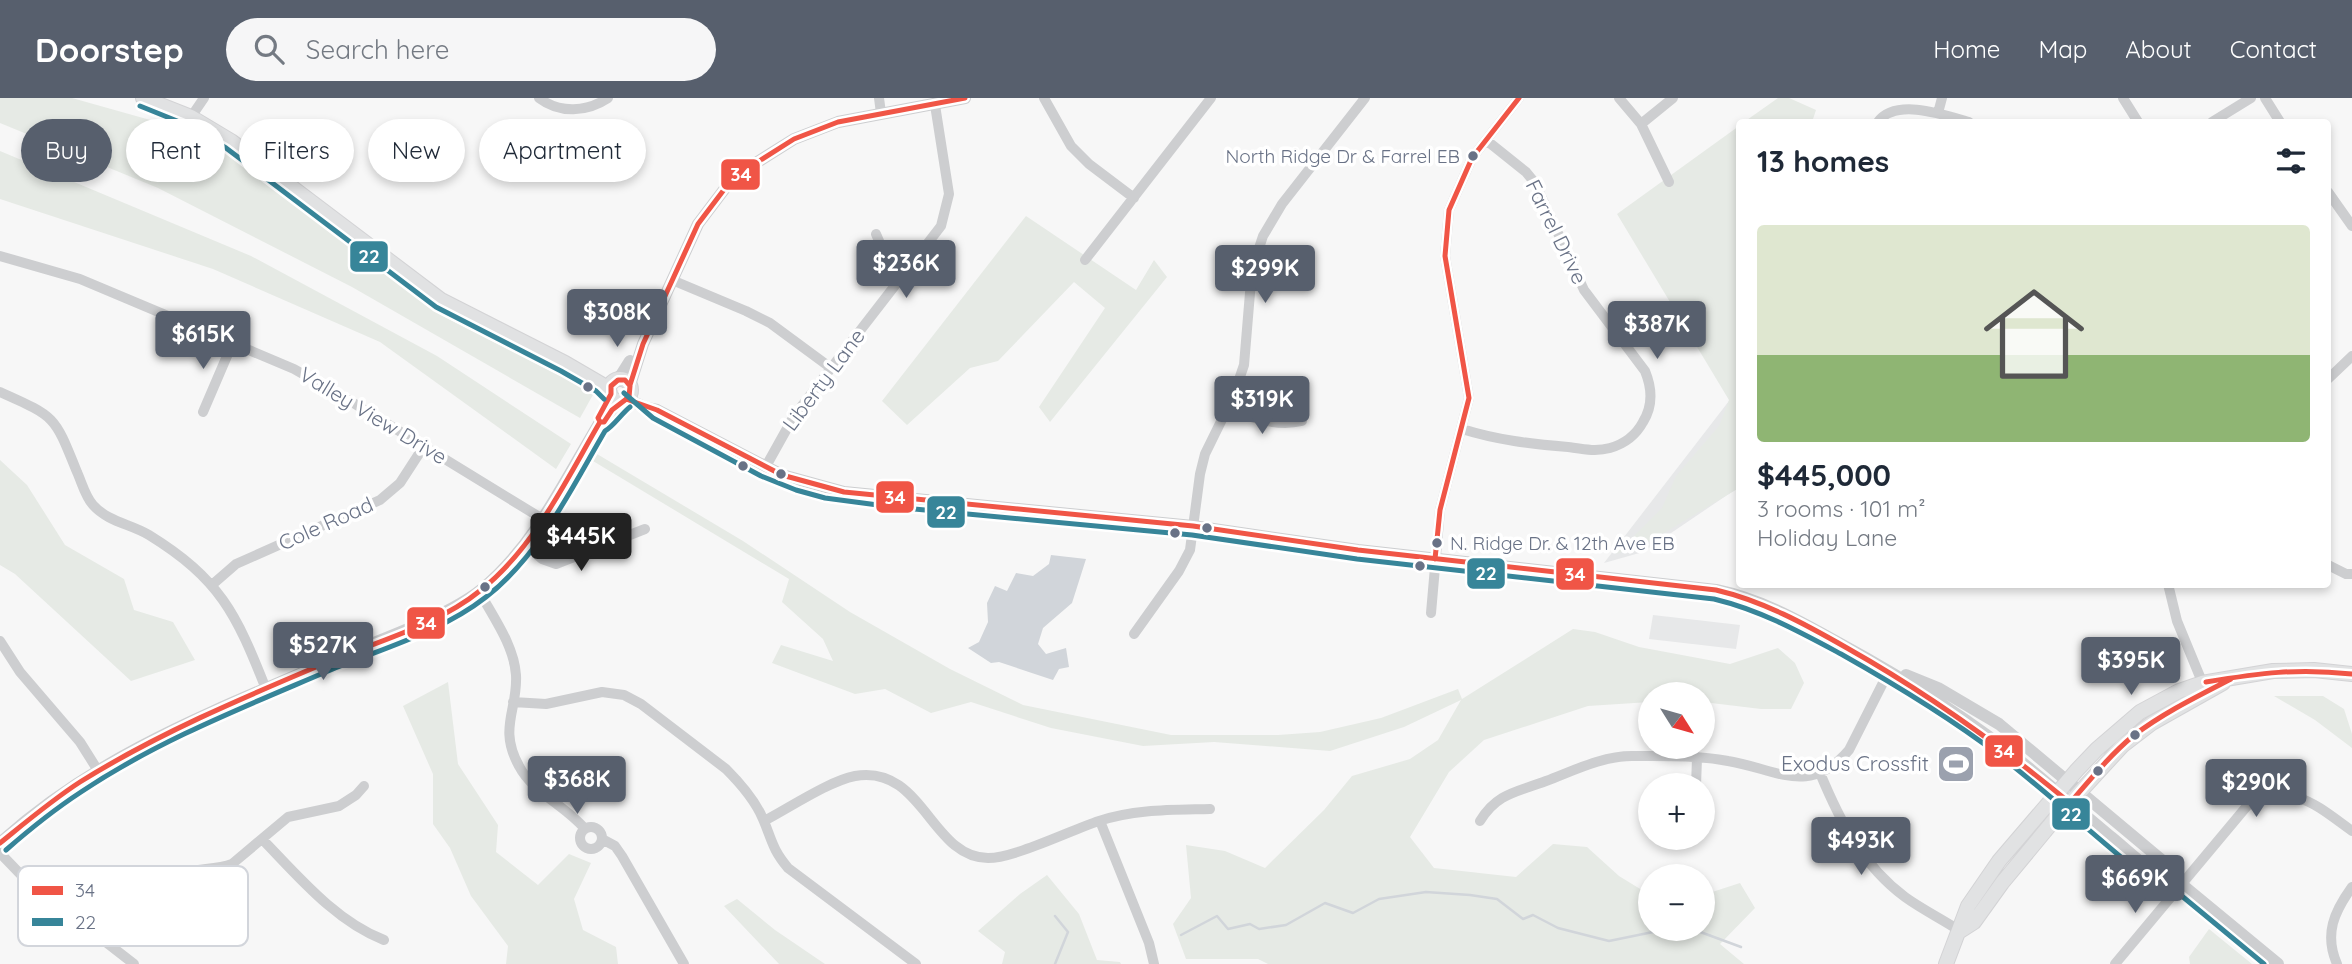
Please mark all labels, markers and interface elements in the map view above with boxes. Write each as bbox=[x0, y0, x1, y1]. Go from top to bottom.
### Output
search box bbox=[226, 18, 716, 81]
text: Doorstep bbox=[35, 29, 184, 70]
icon: search bbox=[250, 30, 288, 68]
text: Search here bbox=[306, 33, 449, 66]
text: Home bbox=[1933, 34, 2000, 64]
text: Map bbox=[2038, 34, 2087, 64]
text: About bbox=[2125, 34, 2192, 64]
text: Contact bbox=[2230, 34, 2317, 64]
chip: Buy bbox=[21, 119, 112, 182]
chip: Rent bbox=[126, 119, 225, 182]
chip: Filters bbox=[239, 119, 354, 182]
chip: New bbox=[368, 119, 465, 182]
chip: Apartment bbox=[479, 119, 646, 182]
text: 13 homes bbox=[1757, 142, 1889, 180]
icon: filters bbox=[2272, 142, 2310, 180]
place label: North Ridge Dr & Farrel EB bbox=[1225, 144, 1460, 168]
marker: North Ridge Dr & Farrel EB bbox=[1466, 149, 1480, 163]
line badge: 34 bbox=[720, 158, 761, 191]
text: 34 bbox=[730, 162, 752, 186]
street label: Farrel Drive bbox=[1520, 175, 1593, 288]
line badge: 22 bbox=[349, 240, 389, 273]
pin: $236K bbox=[857, 240, 955, 300]
text: 22 bbox=[358, 244, 380, 268]
pin: $299K bbox=[1216, 246, 1314, 305]
text: $236K bbox=[873, 248, 939, 277]
text: $299K bbox=[1231, 253, 1299, 282]
icon: home bbox=[1971, 271, 2097, 397]
pin: $308K bbox=[568, 289, 666, 349]
text: $308K bbox=[583, 297, 651, 326]
pin: $387K bbox=[1608, 302, 1706, 361]
text: $387K bbox=[1624, 309, 1690, 338]
pin: $615K bbox=[154, 312, 252, 371]
text: $615K bbox=[171, 319, 235, 348]
street label: Liberty Lane bbox=[776, 323, 870, 436]
street label: Valley View Drive bbox=[295, 361, 452, 469]
pin: $319K bbox=[1213, 376, 1311, 436]
unlabelled marker bbox=[581, 380, 595, 394]
text: $319K bbox=[1230, 384, 1294, 413]
text: $445,000 bbox=[1757, 456, 1891, 494]
unlabelled marker bbox=[736, 459, 750, 473]
unlabelled marker bbox=[774, 467, 788, 481]
line badge: 34 bbox=[875, 480, 915, 514]
text: 34 bbox=[884, 485, 906, 509]
street label: Cole Road bbox=[274, 491, 377, 555]
text: 3 rooms · 101 m² bbox=[1757, 494, 1926, 523]
line badge: 22 bbox=[926, 495, 966, 529]
text: 22 bbox=[935, 500, 957, 524]
pin: $445K bbox=[532, 514, 630, 573]
text: $445K bbox=[546, 521, 616, 550]
unlabelled marker bbox=[1200, 521, 1214, 535]
text: Holiday Lane bbox=[1757, 523, 1897, 552]
unlabelled marker bbox=[1168, 526, 1182, 540]
place label: N. Ridge Dr. & 12th Ave EB bbox=[1450, 531, 1675, 555]
marker: N. Ridge Dr. & 12th Ave EB bbox=[1430, 536, 1444, 550]
line badge: 22 bbox=[1466, 557, 1506, 590]
line badge: 34 bbox=[1555, 557, 1595, 591]
unlabelled marker bbox=[1413, 559, 1427, 573]
text: 22 bbox=[1475, 561, 1497, 585]
text: 34 bbox=[1564, 562, 1586, 586]
unlabelled marker bbox=[478, 580, 492, 594]
line badge: 34 bbox=[406, 606, 446, 640]
text: 34 bbox=[415, 611, 437, 635]
pin: $527K bbox=[274, 622, 372, 682]
text: $527K bbox=[289, 630, 357, 659]
pin: $395K bbox=[2082, 638, 2180, 697]
text: $395K bbox=[2097, 645, 2165, 674]
north arrow bbox=[1638, 682, 1715, 760]
map controls bbox=[1638, 682, 1715, 941]
unlabelled marker bbox=[2128, 728, 2142, 742]
line badge: 34 bbox=[1984, 734, 2024, 768]
text: 34 bbox=[1993, 739, 2015, 763]
sports icon: Exodus Crossfit bbox=[1935, 743, 1977, 785]
place label: Exodus Crossfit bbox=[1781, 750, 1929, 776]
pin: $368K bbox=[528, 756, 626, 816]
pin: $290K bbox=[2207, 760, 2305, 819]
text: $368K bbox=[544, 764, 610, 793]
unlabelled marker bbox=[2091, 764, 2105, 778]
text: $290K bbox=[2221, 767, 2291, 796]
button: + bbox=[1638, 773, 1715, 850]
line badge: 22 bbox=[2051, 797, 2091, 831]
text: 22 bbox=[2060, 802, 2082, 826]
pin: $493K bbox=[1812, 818, 1910, 877]
text: $493K bbox=[1827, 825, 1895, 854]
pin: $669K bbox=[2086, 856, 2184, 915]
text: $669K bbox=[2101, 863, 2169, 892]
button: − bbox=[1638, 864, 1715, 941]
legend bbox=[18, 866, 248, 946]
text: 34 bbox=[75, 878, 95, 902]
text: 22 bbox=[75, 910, 96, 934]

